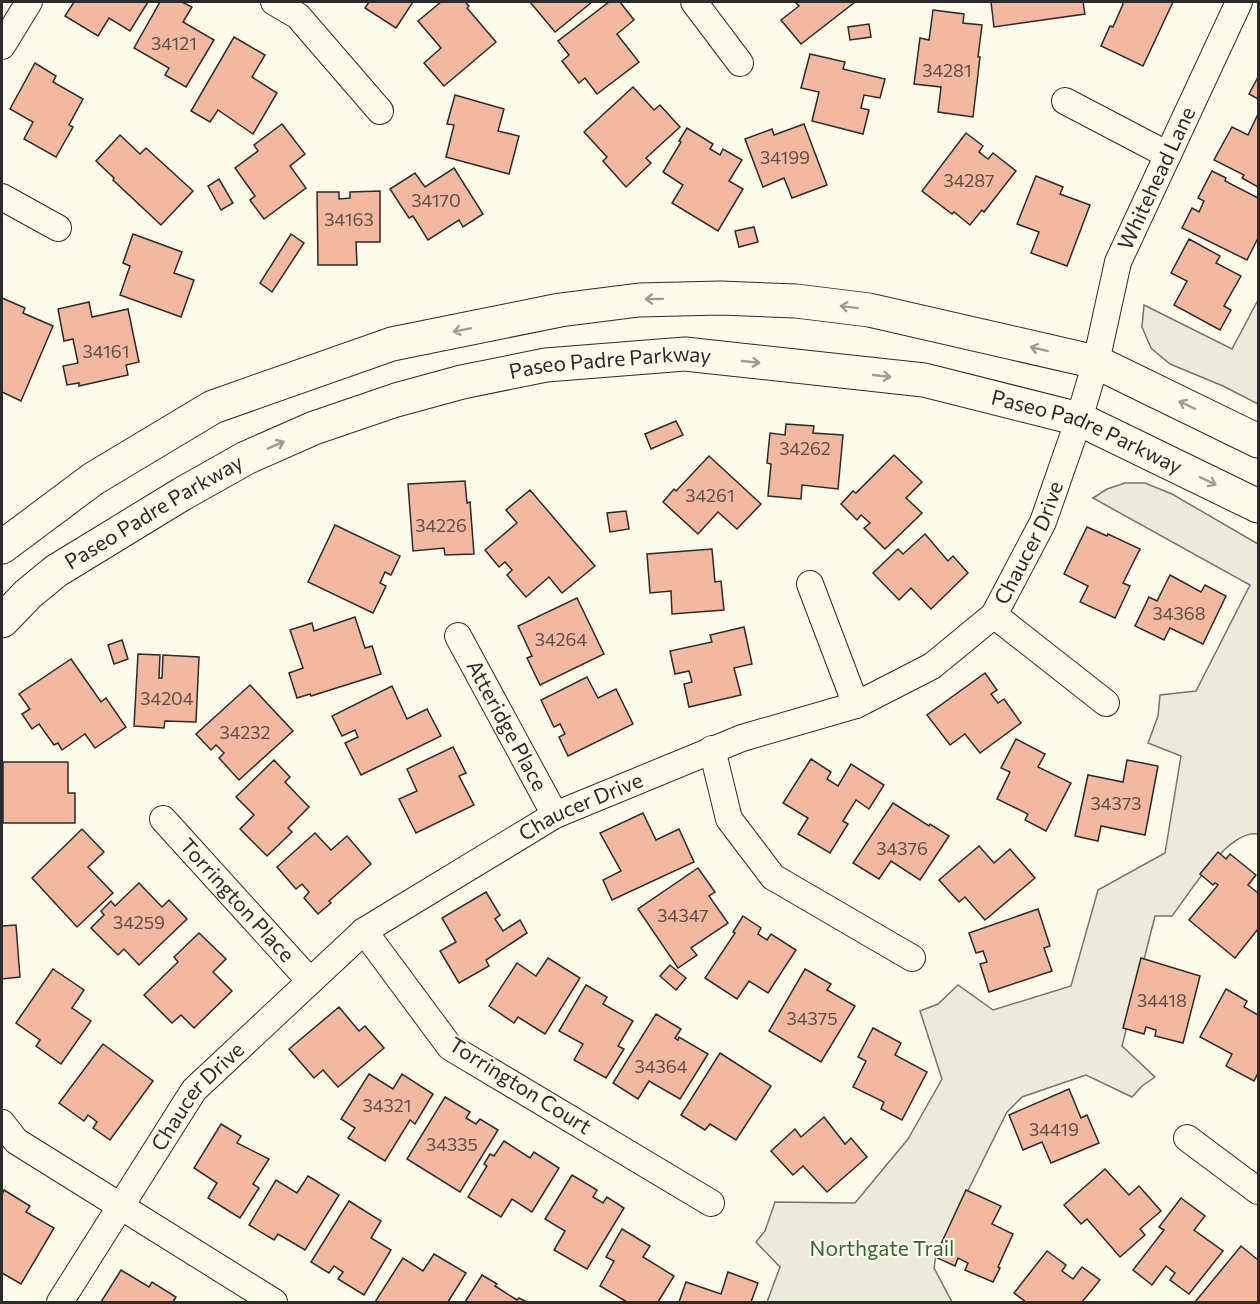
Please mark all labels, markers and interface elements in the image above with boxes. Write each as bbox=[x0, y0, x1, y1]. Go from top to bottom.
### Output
house number: 34121 bbox=[151, 32, 197, 54]
house number: 34281 bbox=[922, 59, 972, 81]
street label: Whitehead Lane bbox=[1112, 102, 1200, 253]
house number: 34199 bbox=[760, 146, 810, 168]
house number: 34287 bbox=[943, 169, 995, 191]
house number: 34170 bbox=[411, 189, 461, 211]
house number: 34163 bbox=[324, 208, 374, 230]
one-way arrow bbox=[645, 294, 665, 305]
one-way arrow bbox=[839, 302, 859, 313]
one-way arrow bbox=[453, 325, 472, 336]
house number: 34161 bbox=[83, 340, 129, 362]
street label: Paseo Padre Parkway bbox=[507, 340, 713, 383]
one-way arrow bbox=[1030, 342, 1049, 354]
one-way arrow bbox=[741, 356, 761, 367]
one-way arrow bbox=[871, 371, 891, 382]
street label: Paseo Padre Parkway bbox=[989, 383, 1187, 478]
one-way arrow bbox=[1179, 399, 1197, 411]
house number: 34262 bbox=[779, 437, 831, 459]
one-way arrow bbox=[266, 439, 284, 451]
street label: Paseo Padre Parkway bbox=[60, 448, 247, 574]
one-way arrow bbox=[1198, 475, 1216, 487]
street label: Chaucer Drive bbox=[988, 478, 1067, 608]
house number: 34261 bbox=[685, 484, 735, 506]
house number: 34226 bbox=[415, 514, 467, 536]
house number: 34368 bbox=[1152, 602, 1206, 624]
house number: 34264 bbox=[535, 628, 587, 650]
street label: Atteridge Place bbox=[462, 655, 553, 795]
house number: 34204 bbox=[140, 687, 194, 709]
house number: 34232 bbox=[220, 721, 271, 743]
street label: Chaucer Drive bbox=[514, 766, 646, 845]
house number: 34373 bbox=[1090, 792, 1142, 814]
street label: Torrington Place bbox=[176, 833, 300, 966]
house number: 34376 bbox=[876, 837, 928, 859]
house number: 34347 bbox=[657, 904, 709, 926]
house number: 34259 bbox=[113, 911, 165, 933]
house number: 34418 bbox=[1137, 989, 1187, 1011]
house number: 34375 bbox=[786, 1007, 838, 1029]
street label: Torrington Court bbox=[445, 1031, 596, 1138]
street label: Chaucer Drive bbox=[145, 1036, 248, 1155]
house number: 34364 bbox=[634, 1055, 688, 1077]
house number: 34321 bbox=[363, 1094, 411, 1116]
house number: 34419 bbox=[1029, 1118, 1079, 1140]
house number: 34335 bbox=[426, 1133, 478, 1155]
park label: Northgate Trail bbox=[810, 1235, 954, 1260]

